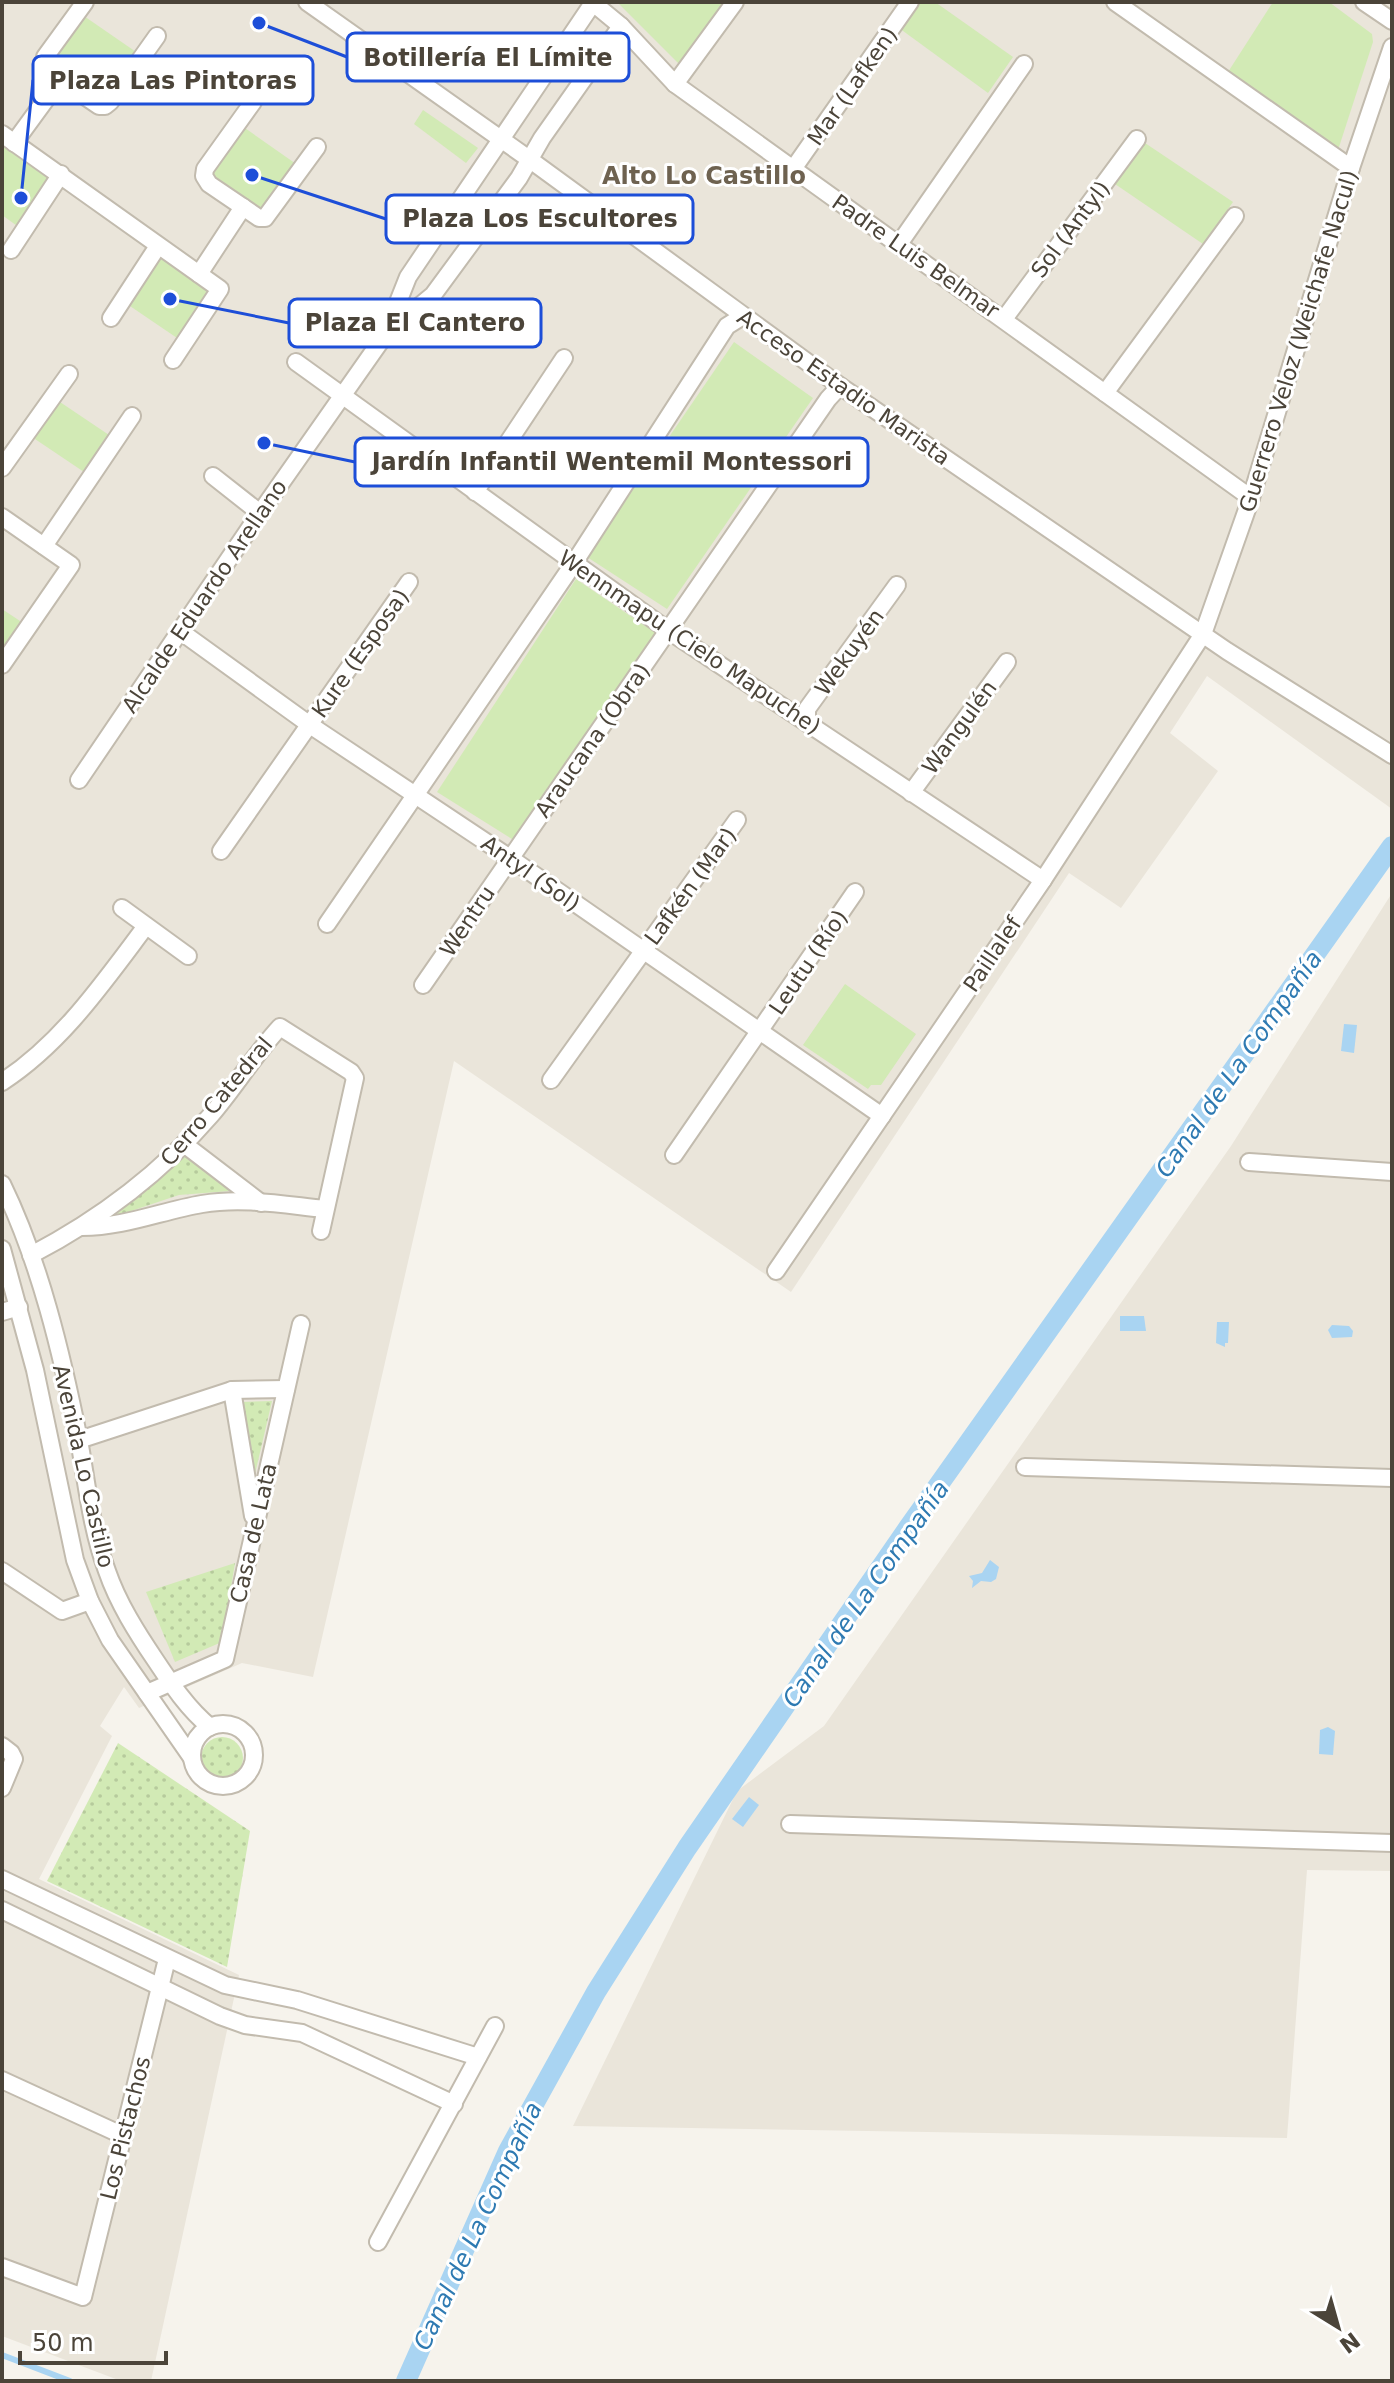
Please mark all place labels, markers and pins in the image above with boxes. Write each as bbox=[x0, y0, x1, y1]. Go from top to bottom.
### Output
callout: Botillería El Límite bbox=[347, 33, 629, 81]
callout: Plaza Las Pintoras bbox=[33, 56, 313, 104]
callout: Plaza Los Escultores bbox=[386, 195, 693, 243]
callout: Plaza El Cantero bbox=[289, 299, 541, 347]
callout: Jardín Infantil Wentemil Montessori bbox=[355, 438, 868, 486]

